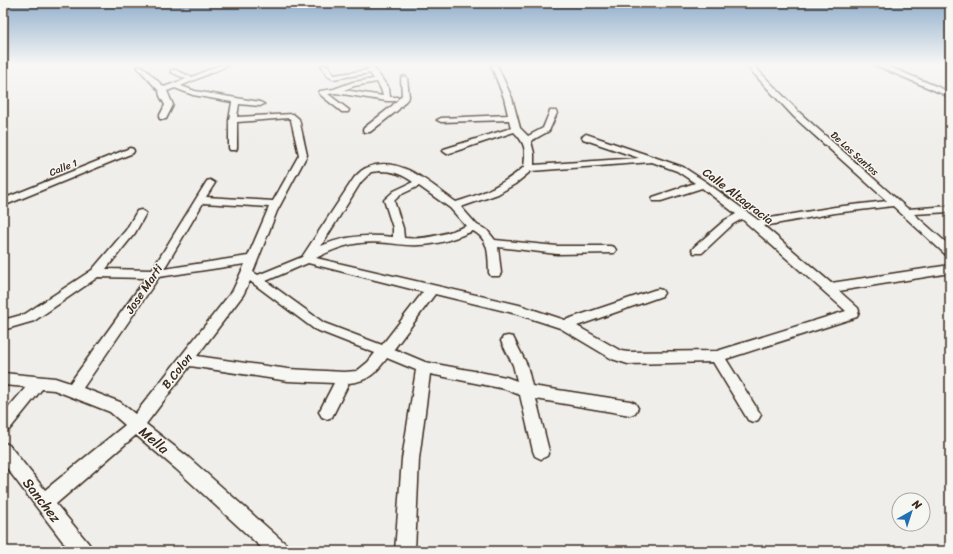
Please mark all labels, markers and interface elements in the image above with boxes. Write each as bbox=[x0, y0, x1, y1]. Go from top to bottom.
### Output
street label: De Los Santos bbox=[826, 127, 883, 181]
street label: Calle 1 bbox=[47, 154, 80, 182]
street label: Calle Altagracia bbox=[698, 162, 778, 230]
street label: Jose Marti bbox=[119, 259, 169, 319]
street label: B.Colon bbox=[156, 348, 199, 394]
street label: Mella bbox=[133, 420, 175, 461]
street label: Sanchez bbox=[16, 472, 68, 529]
north arrow bbox=[891, 492, 931, 532]
text: N bbox=[907, 494, 926, 515]

